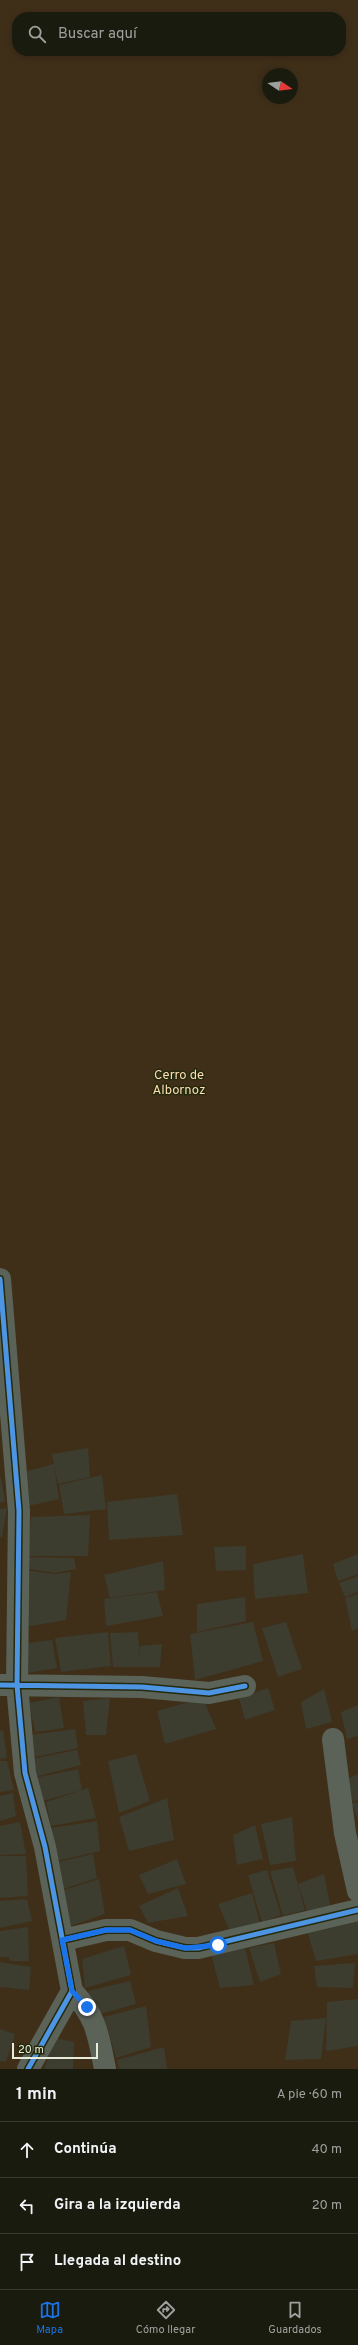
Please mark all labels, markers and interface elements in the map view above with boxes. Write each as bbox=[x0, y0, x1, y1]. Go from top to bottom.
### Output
search box bbox=[12, 12, 346, 56]
icon: search bbox=[26, 23, 48, 45]
text: Buscar aquí bbox=[58, 25, 137, 44]
north arrow bbox=[262, 68, 298, 104]
park label: Cerro de Albornoz bbox=[152, 1068, 206, 1099]
route start bbox=[209, 1936, 227, 1954]
route end bbox=[78, 1998, 96, 2016]
scale bar bbox=[12, 2041, 98, 2060]
text: 20 m bbox=[18, 2043, 44, 2057]
text: 1 min bbox=[16, 2084, 57, 2106]
text: A pie · 60 m bbox=[277, 2087, 342, 2103]
icon: ahead bbox=[16, 2139, 38, 2161]
text: Continúa bbox=[54, 2140, 116, 2159]
text: 40 m bbox=[312, 2142, 342, 2158]
icon: left bbox=[16, 2195, 38, 2217]
text: Gira a la izquierda bbox=[54, 2196, 181, 2215]
text: 20 m bbox=[312, 2198, 342, 2214]
icon: arrive bbox=[16, 2251, 38, 2273]
text: Llegada al destino bbox=[54, 2252, 181, 2271]
tab: Mapa bbox=[36, 2299, 63, 2337]
tab: Cómo llegar bbox=[136, 2299, 196, 2337]
tab: Guardados bbox=[268, 2299, 322, 2337]

